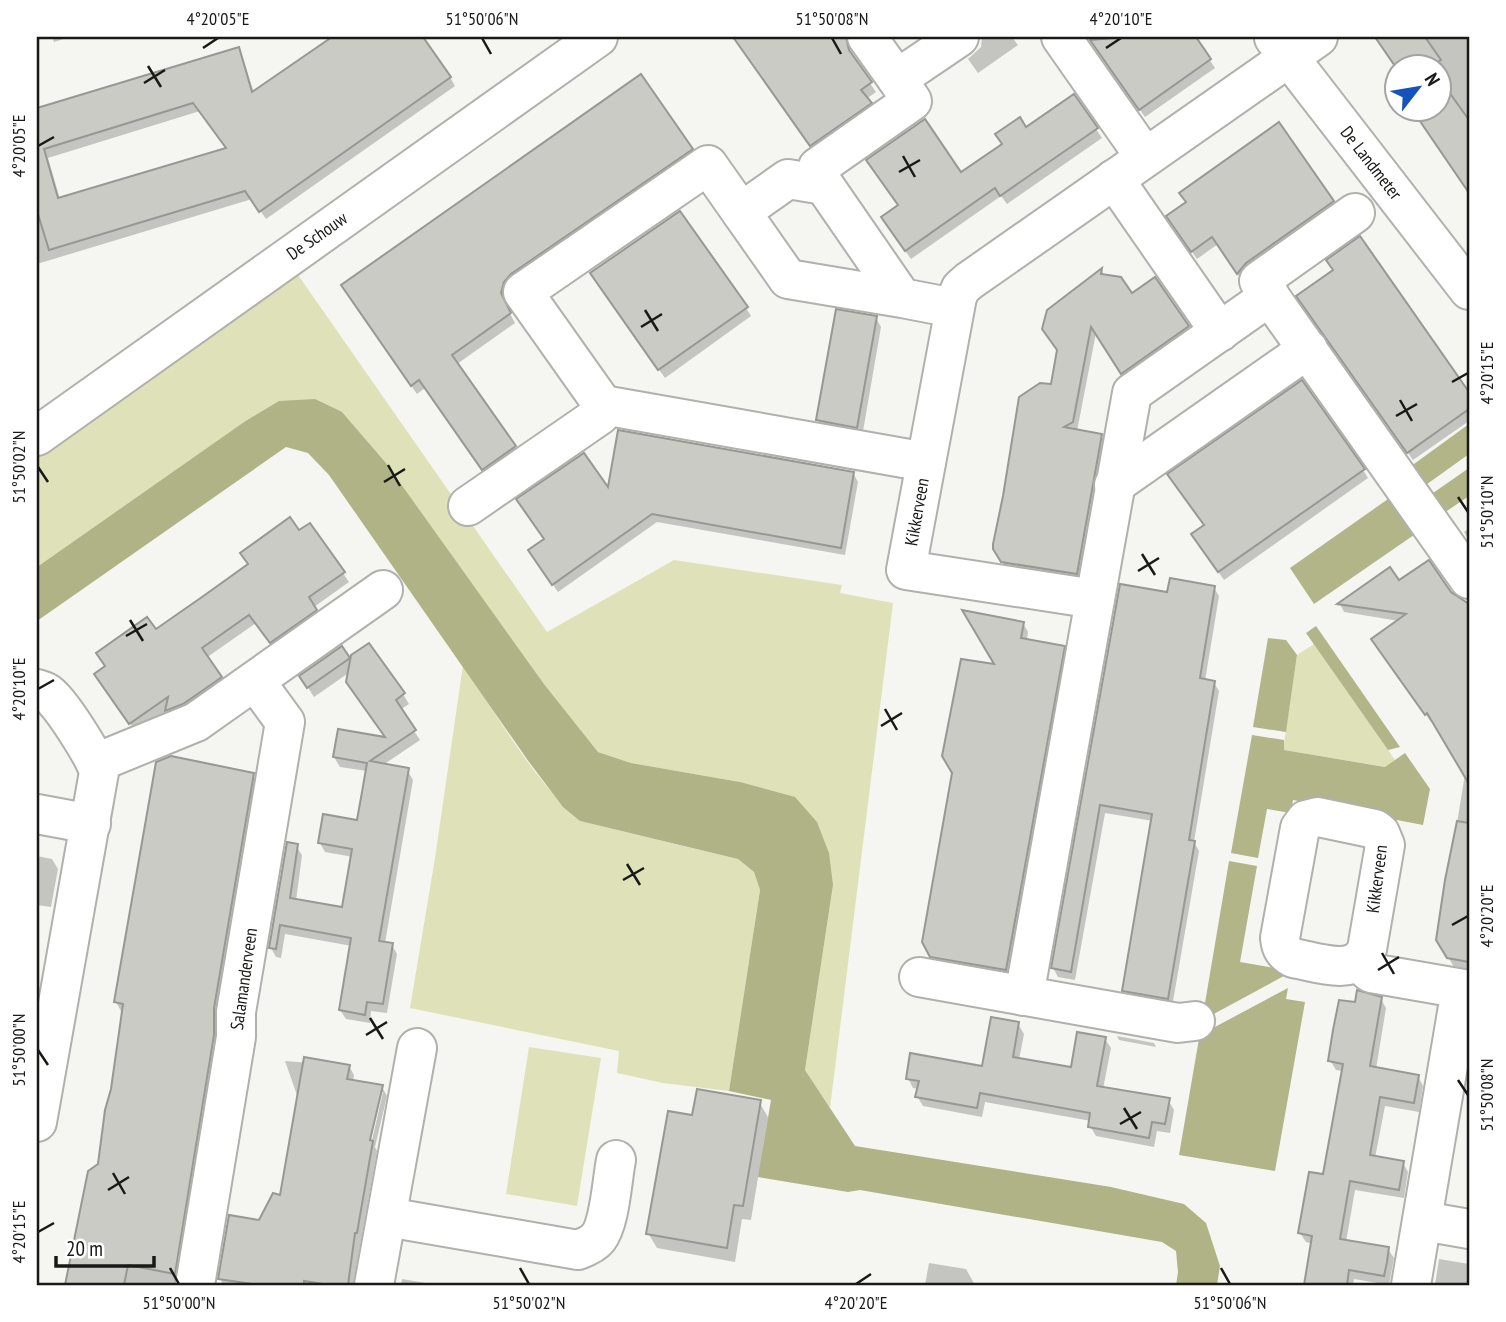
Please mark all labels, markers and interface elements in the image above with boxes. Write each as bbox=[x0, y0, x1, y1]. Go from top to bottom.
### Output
text: 4°20'05"E bbox=[187, 7, 249, 30]
text: 51°50'06"N bbox=[446, 7, 518, 30]
text: 51°50'08"N bbox=[796, 7, 868, 30]
text: 4°20'10"E bbox=[1090, 7, 1152, 30]
north arrow bbox=[1384, 52, 1454, 122]
text: N bbox=[1420, 69, 1446, 90]
text: 4°20'05"E bbox=[7, 115, 30, 177]
street label: De Landmeter bbox=[1336, 121, 1407, 204]
street label: De Schouw bbox=[282, 206, 352, 265]
text: 4°20'15"E bbox=[1475, 342, 1498, 404]
text: 51°50'02"N bbox=[7, 431, 30, 503]
street label: Kikkerveen bbox=[899, 476, 934, 548]
text: 51°50'10"N bbox=[1475, 476, 1498, 548]
text: 4°20'10"E bbox=[7, 658, 30, 720]
street label: Kikkerveen bbox=[1361, 844, 1392, 914]
text: 4°20'20"E bbox=[1475, 885, 1498, 947]
street label: Salamanderveen bbox=[225, 926, 262, 1031]
text: 51°50'00"N bbox=[7, 1014, 30, 1086]
text: 51°50'08"N bbox=[1475, 1059, 1498, 1131]
text: 4°20'15"E bbox=[7, 1201, 30, 1263]
scale bar bbox=[56, 1224, 154, 1268]
text: 20 m bbox=[66, 1235, 103, 1262]
text: 51°50'00"N bbox=[143, 1291, 215, 1314]
text: 51°50'02"N bbox=[493, 1291, 565, 1314]
text: 4°20'20"E bbox=[825, 1291, 887, 1314]
text: 51°50'06"N bbox=[1194, 1291, 1266, 1314]

